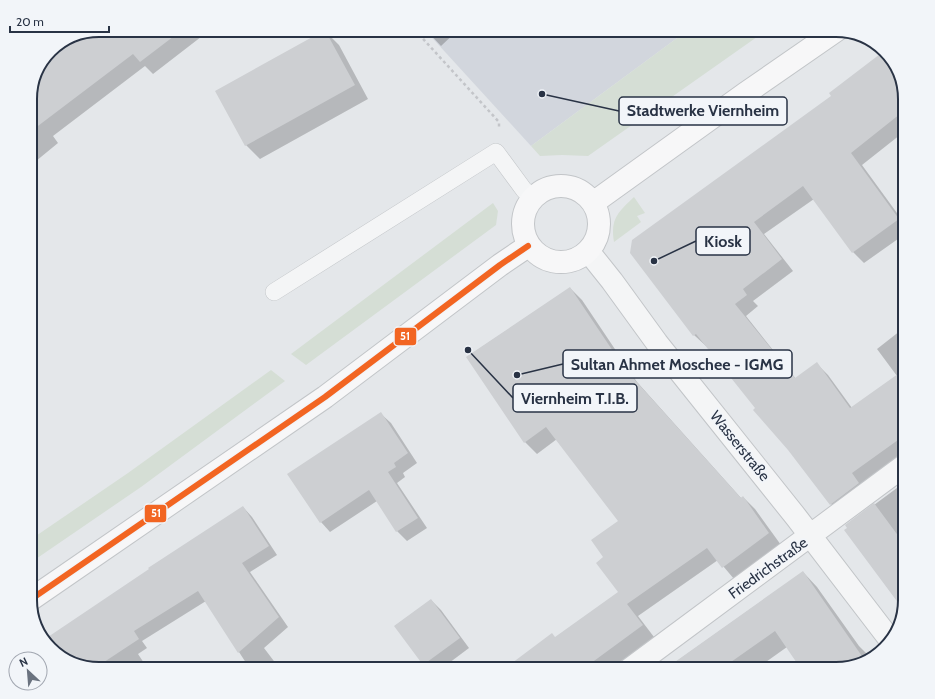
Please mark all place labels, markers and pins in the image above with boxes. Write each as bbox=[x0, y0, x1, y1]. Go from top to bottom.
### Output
callout: Stadtwerke Viernheim bbox=[619, 97, 787, 125]
callout: Kiosk bbox=[696, 227, 750, 255]
callout: Sultan Ahmet Moschee - IGMG bbox=[563, 350, 792, 378]
callout: Viernheim T.I.B. bbox=[513, 384, 637, 412]

